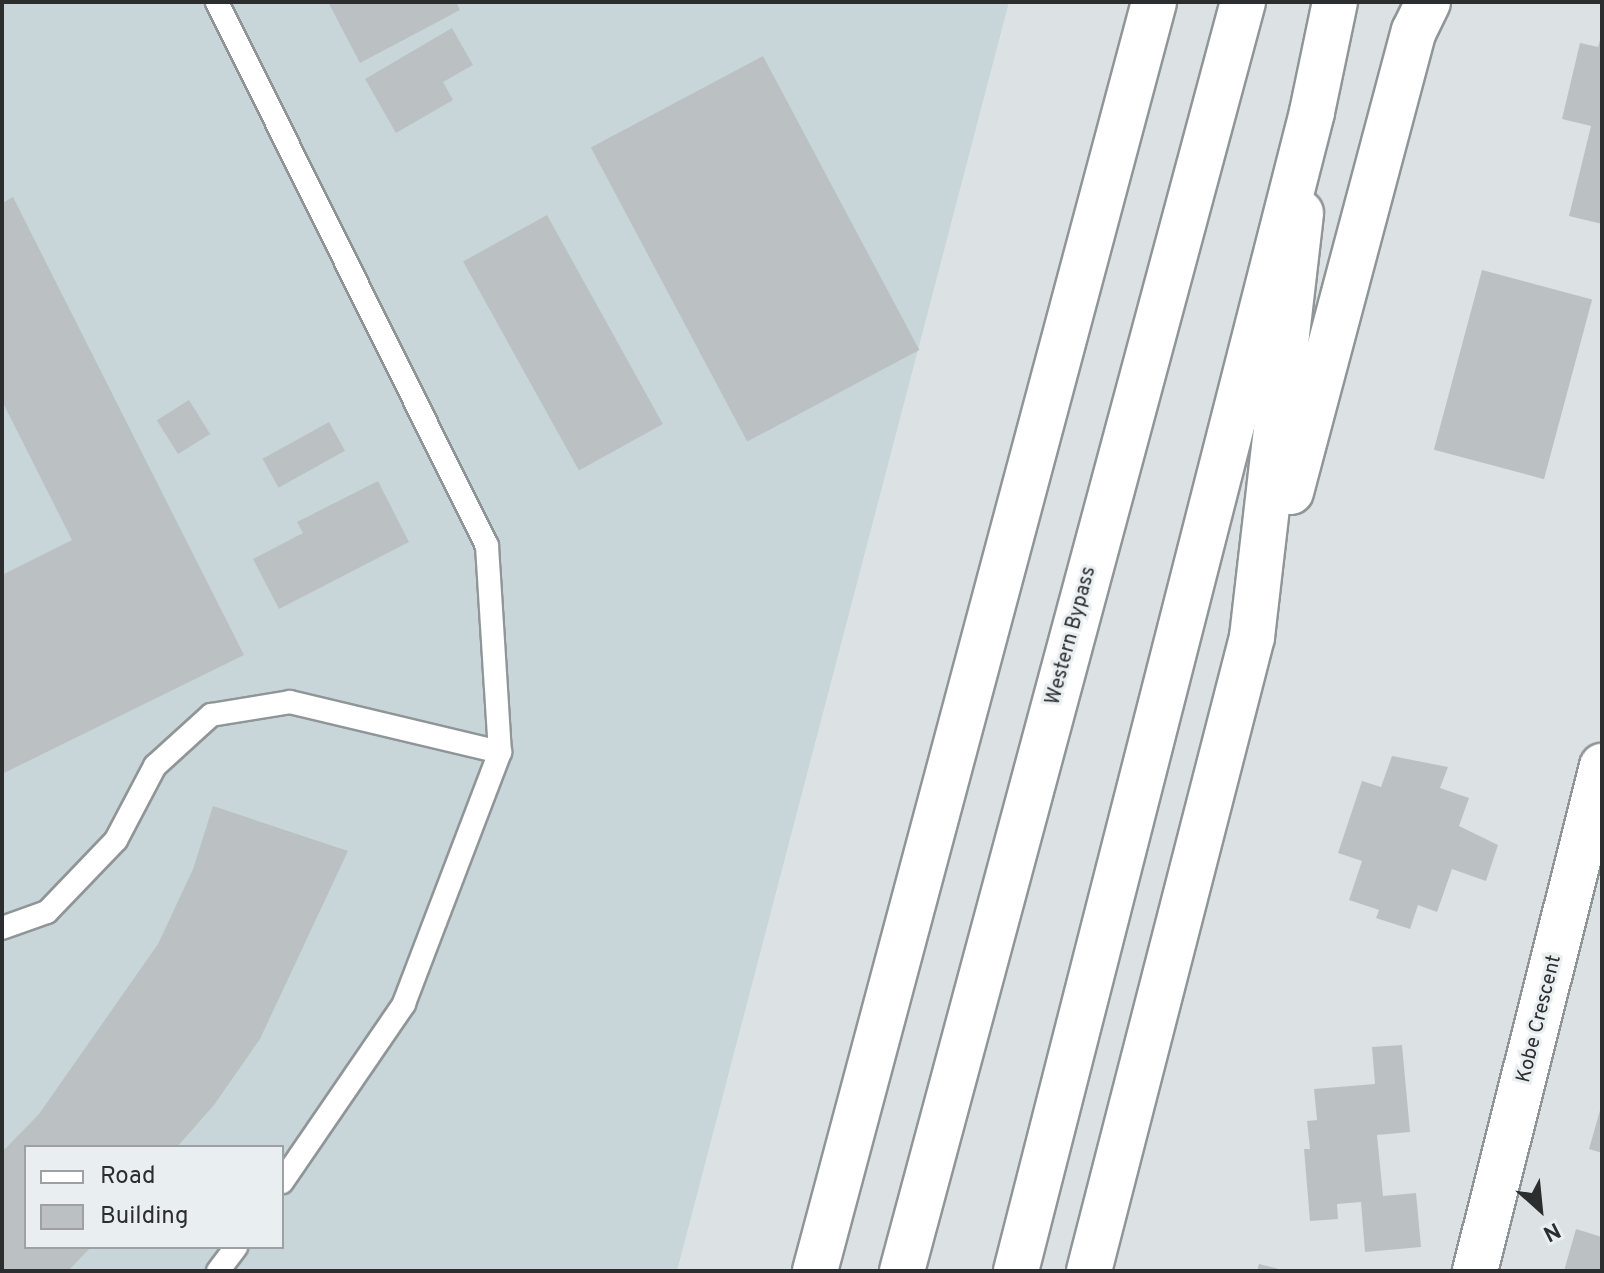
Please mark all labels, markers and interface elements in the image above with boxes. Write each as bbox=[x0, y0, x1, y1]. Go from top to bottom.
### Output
street label: Western Bypass bbox=[1042, 564, 1102, 708]
street label: Kobe Crescent bbox=[1513, 953, 1567, 1085]
legend bbox=[24, 1145, 284, 1249]
text: Road bbox=[100, 1162, 156, 1192]
north arrow bbox=[1500, 1169, 1580, 1249]
text: Building bbox=[100, 1202, 189, 1232]
text: N bbox=[1538, 1215, 1564, 1246]

